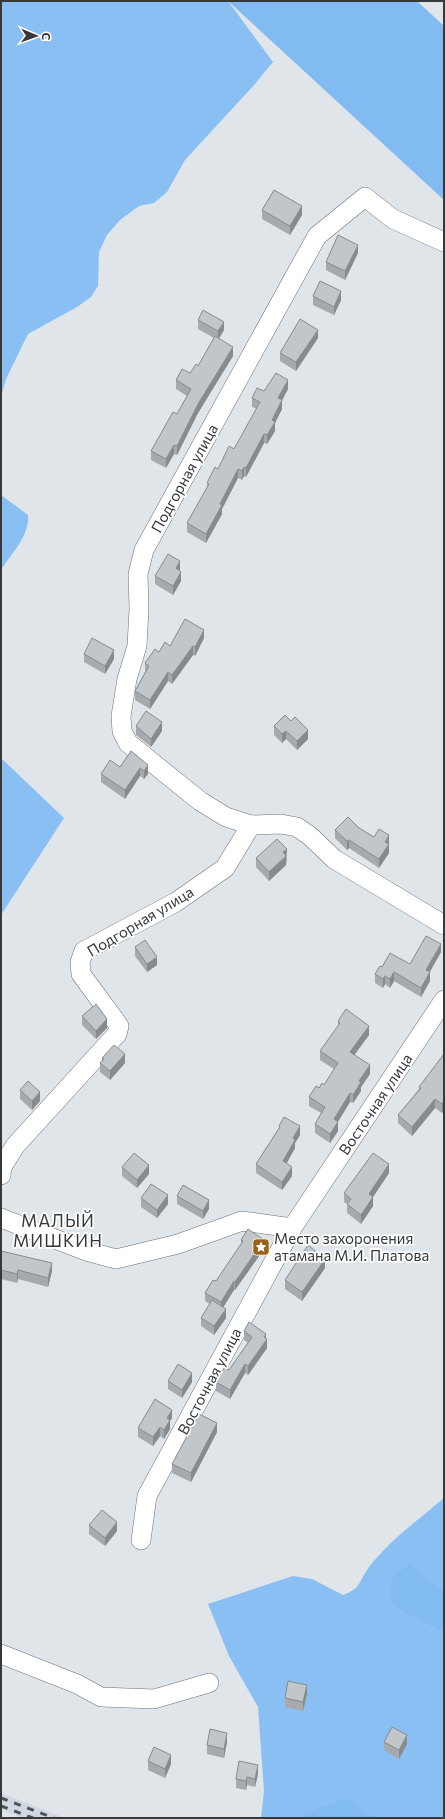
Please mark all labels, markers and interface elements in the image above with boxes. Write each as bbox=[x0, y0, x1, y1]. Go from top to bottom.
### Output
north arrow bbox=[16, 16, 56, 56]
text: С bbox=[40, 32, 53, 41]
street label: Подгорная улица bbox=[147, 421, 221, 535]
street label: Подгорная улица bbox=[83, 882, 197, 960]
street label: Восточная улица bbox=[335, 1050, 415, 1158]
district label: МАЛЫЙ МИШКИН bbox=[13, 1210, 103, 1251]
place label: Место захоронения атамана М.И. Платова bbox=[274, 1229, 429, 1264]
place icon: Место захоронения атамана М.И. Платова bbox=[251, 1237, 271, 1257]
street label: Восточная улица bbox=[173, 1325, 245, 1437]

